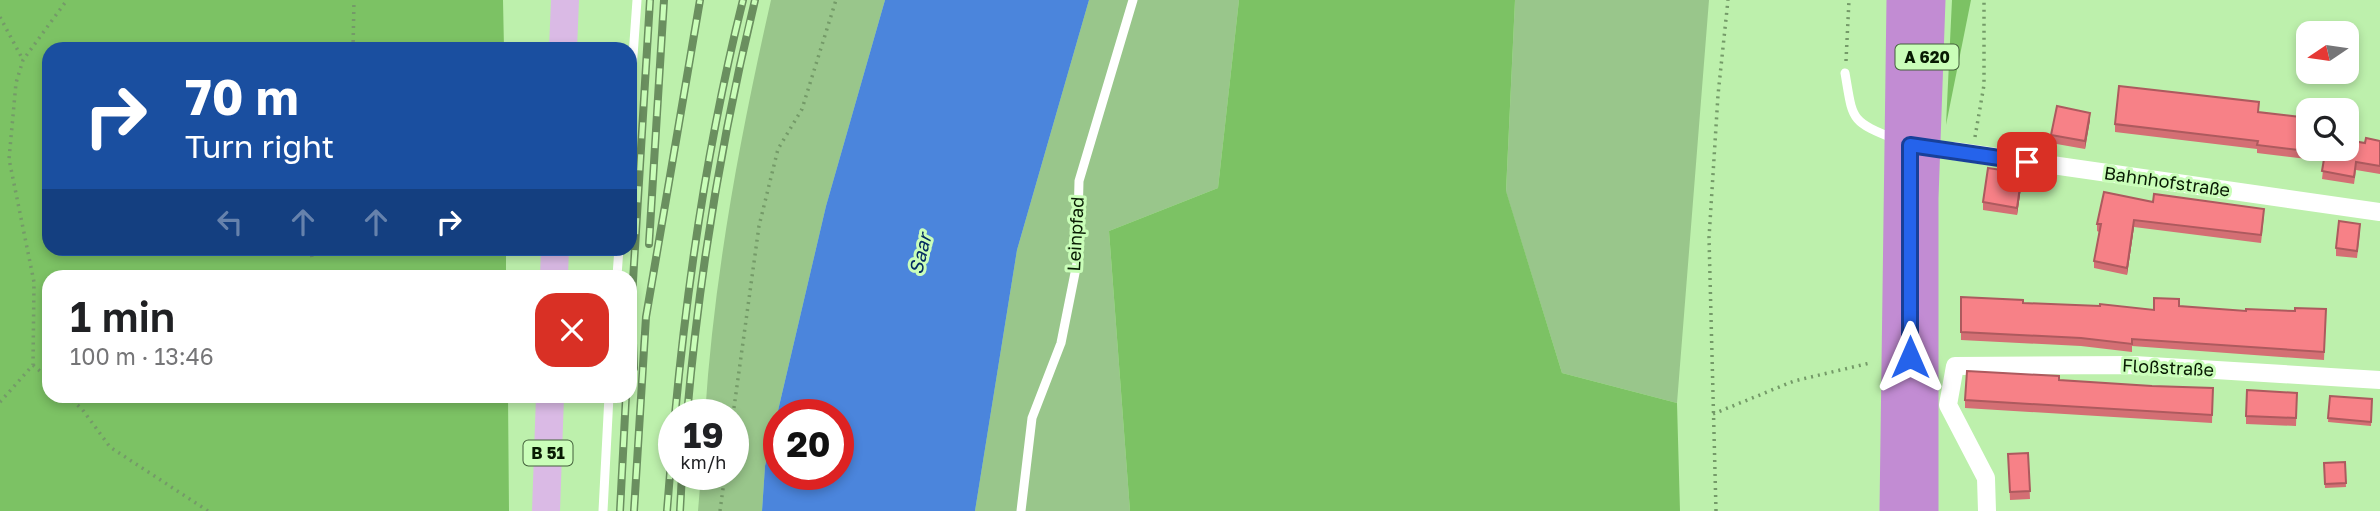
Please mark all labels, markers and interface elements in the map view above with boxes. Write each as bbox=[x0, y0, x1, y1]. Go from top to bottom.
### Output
north arrow bbox=[2296, 21, 2359, 84]
map controls bbox=[2296, 21, 2359, 161]
road number: A 620 bbox=[1896, 44, 1958, 69]
text: 70 m bbox=[185, 67, 299, 126]
icon: right bbox=[70, 70, 161, 161]
button: search bbox=[2296, 98, 2359, 161]
text: Turn right bbox=[185, 127, 334, 165]
pin bbox=[1997, 132, 2057, 192]
icon: arrive bbox=[2008, 143, 2046, 181]
street label: Bahnhofstraße bbox=[2103, 161, 2232, 201]
street label: Leinpfad bbox=[1062, 196, 1088, 272]
icon: left bbox=[211, 203, 249, 241]
icon: ahead bbox=[284, 203, 322, 241]
icon: ahead bbox=[357, 203, 395, 241]
icon: right bbox=[430, 203, 468, 241]
water label: Saar bbox=[903, 229, 936, 277]
text: 1 min bbox=[70, 291, 175, 341]
button: close bbox=[535, 293, 609, 367]
position arrow bbox=[1873, 320, 1947, 394]
text: 100 m · 13:46 bbox=[70, 342, 214, 370]
street label: Floßstraße bbox=[2121, 354, 2215, 380]
speed limit sign: 20 bbox=[763, 399, 854, 490]
text: 19 bbox=[683, 414, 724, 456]
road number: B 51 bbox=[524, 440, 572, 466]
text: km/h bbox=[681, 451, 726, 473]

